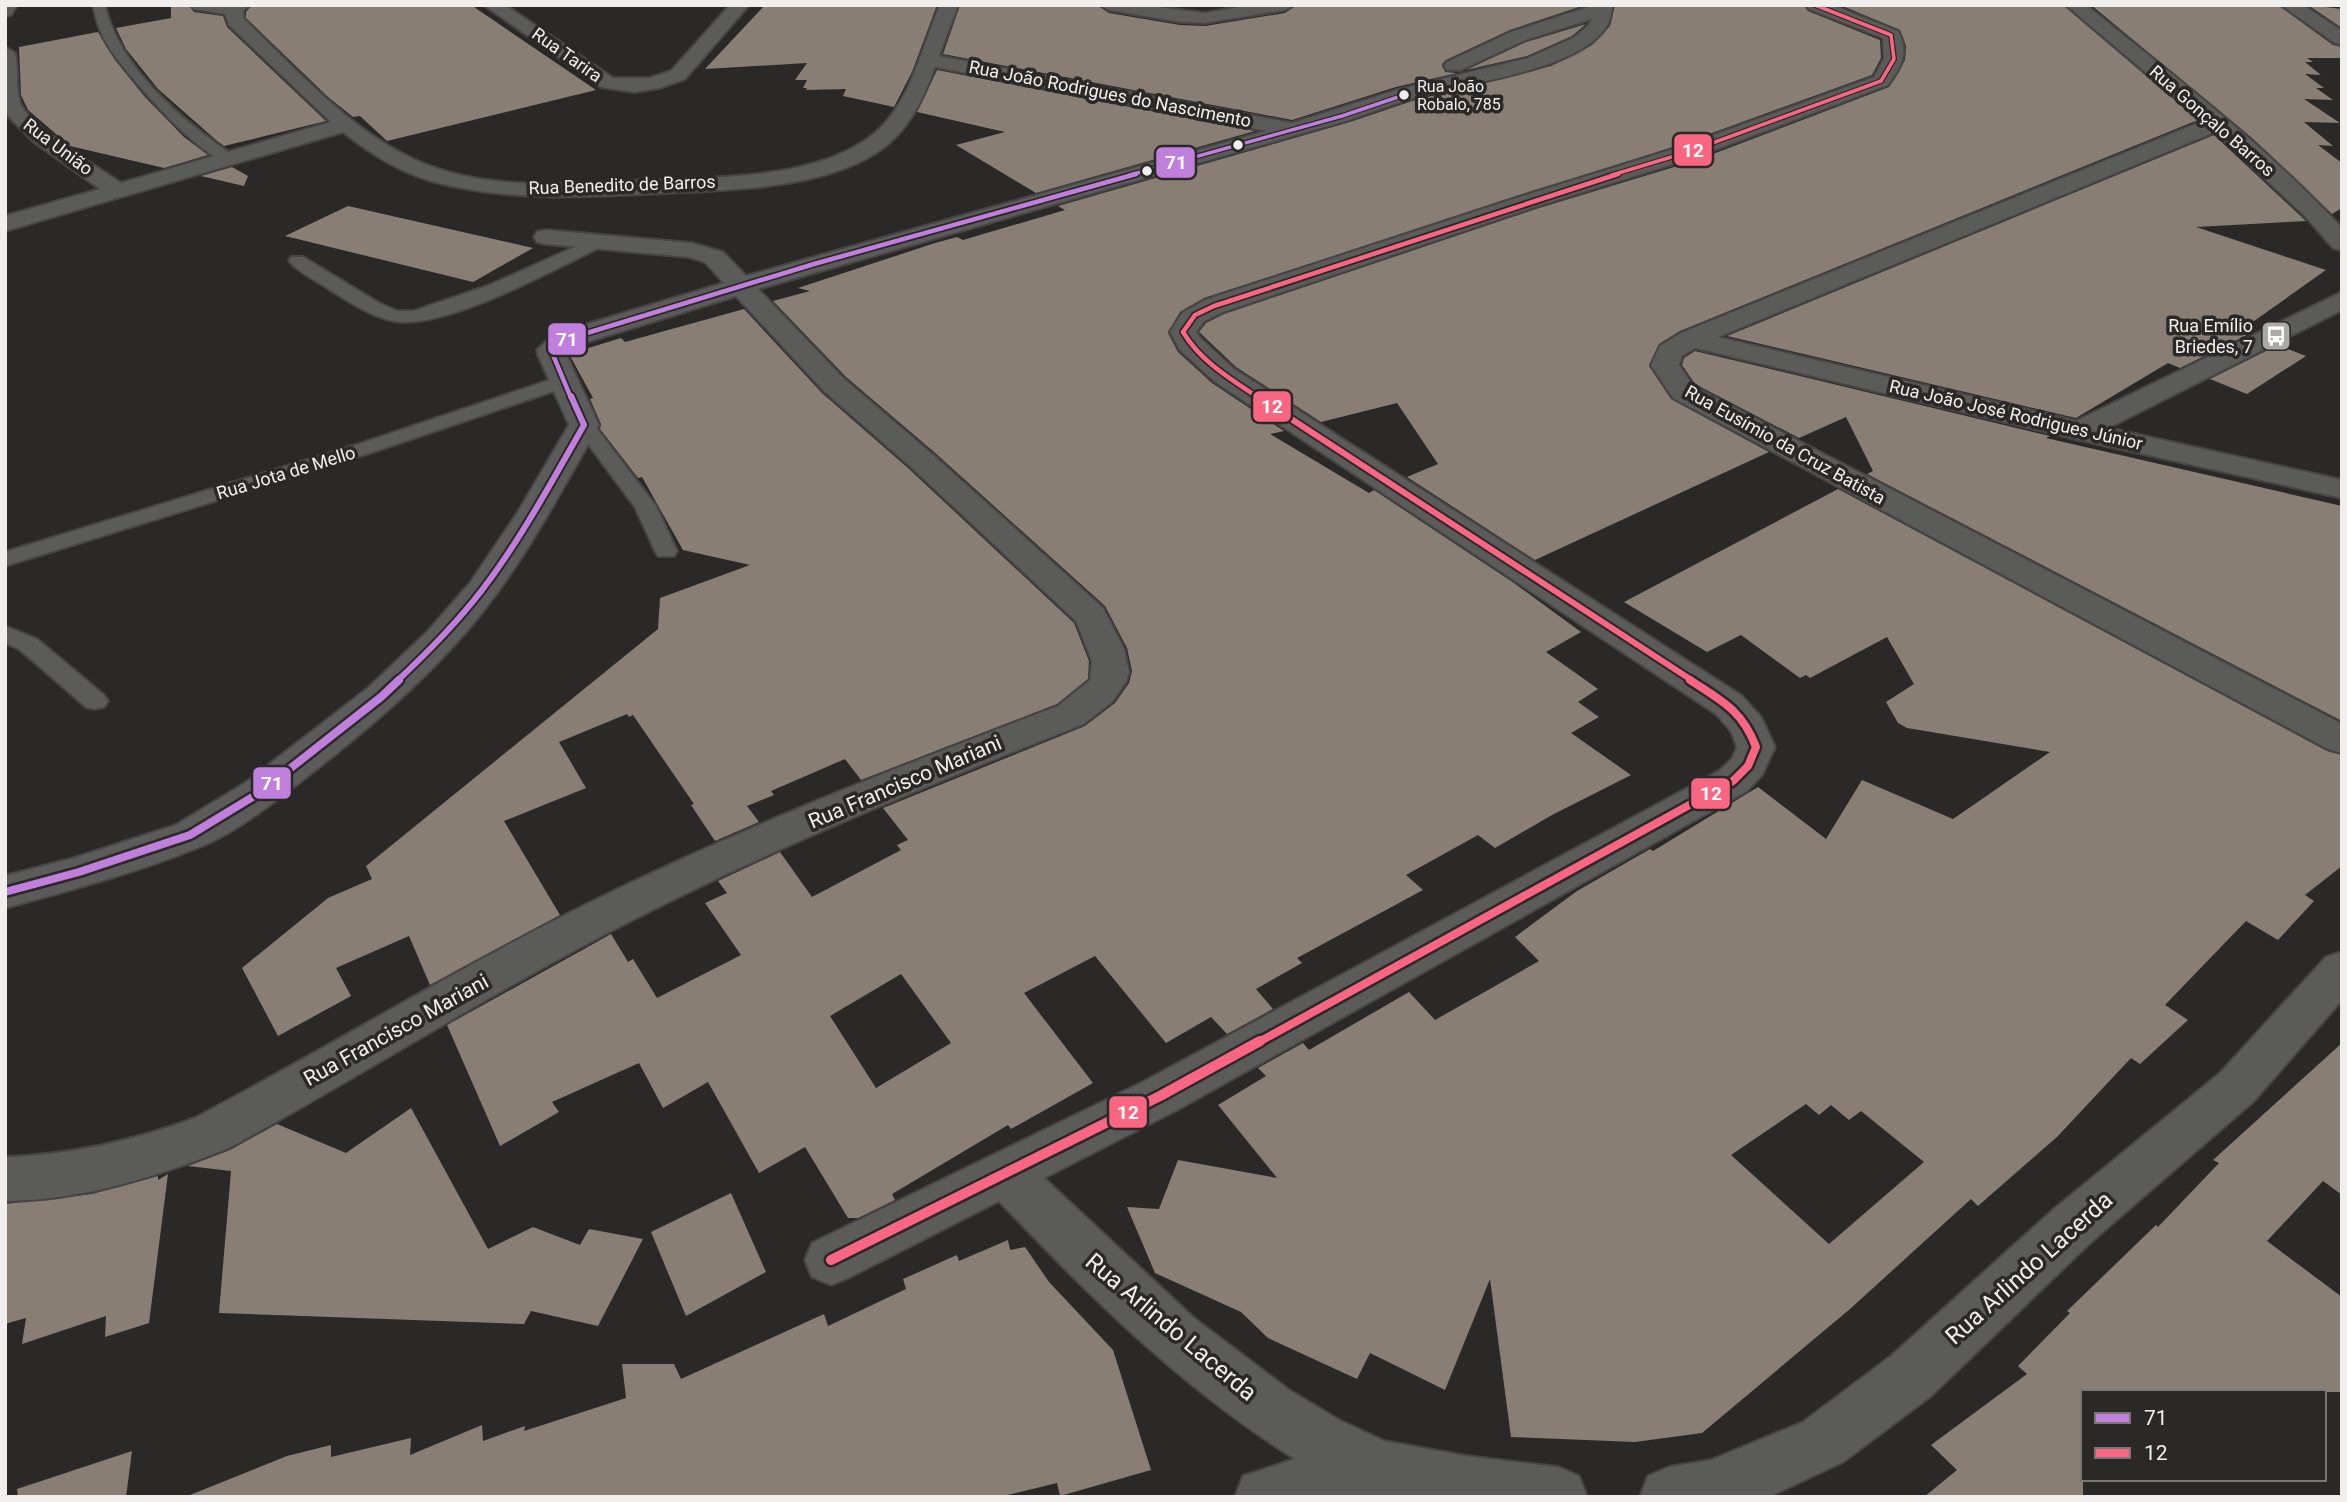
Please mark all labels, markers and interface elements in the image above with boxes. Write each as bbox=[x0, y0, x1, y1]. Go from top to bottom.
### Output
street label: Rua Tarira bbox=[528, 23, 606, 86]
street label: Rua João Rodrigues do Nascimento bbox=[967, 56, 1253, 131]
street label: Rua Gonçalo Barros bbox=[2146, 61, 2279, 181]
place label: Rua João Robalo, 785 bbox=[1417, 77, 1501, 114]
marker: Rua João Robalo, 785 bbox=[1397, 88, 1411, 102]
street label: Rua União bbox=[20, 114, 97, 179]
line badge: 12 bbox=[1673, 133, 1713, 167]
unlabelled marker bbox=[1231, 138, 1245, 152]
text: 12 bbox=[1682, 139, 1704, 162]
line badge: 71 bbox=[1155, 146, 1196, 179]
text: 71 bbox=[1165, 151, 1187, 174]
unlabelled marker bbox=[1140, 164, 1154, 178]
street label: Rua Benedito de Barros bbox=[528, 171, 716, 198]
place label: Rua Emílio Briedes, 7 bbox=[2168, 315, 2253, 357]
bus stop icon: Rua Emílio Briedes, 7 bbox=[2259, 319, 2293, 353]
line badge: 71 bbox=[547, 322, 587, 356]
text: 71 bbox=[556, 328, 578, 351]
street label: Rua João José Rodrigues Júnior bbox=[1887, 375, 2145, 454]
street label: Rua Eusímio da Cruz Batista bbox=[1681, 381, 1889, 508]
line badge: 12 bbox=[1252, 390, 1292, 423]
text: 12 bbox=[1261, 395, 1283, 418]
street label: Rua Jota de Mello bbox=[214, 441, 358, 504]
street label: Rua Francisco Mariani bbox=[805, 730, 1005, 834]
line badge: 71 bbox=[252, 766, 292, 800]
text: 71 bbox=[261, 772, 283, 795]
line badge: 12 bbox=[1690, 777, 1731, 810]
text: 12 bbox=[1700, 782, 1722, 805]
street label: Rua Francisco Mariani bbox=[299, 969, 493, 1091]
line badge: 12 bbox=[1108, 1095, 1148, 1129]
text: 12 bbox=[1117, 1101, 1139, 1124]
street label: Rua Arlindo Lacerda bbox=[1940, 1186, 2118, 1350]
street label: Rua Arlindo Lacerda bbox=[1080, 1247, 1262, 1407]
legend bbox=[2081, 1390, 2326, 1481]
text: 71 bbox=[2144, 1406, 2168, 1430]
text: 12 bbox=[2144, 1441, 2168, 1465]

